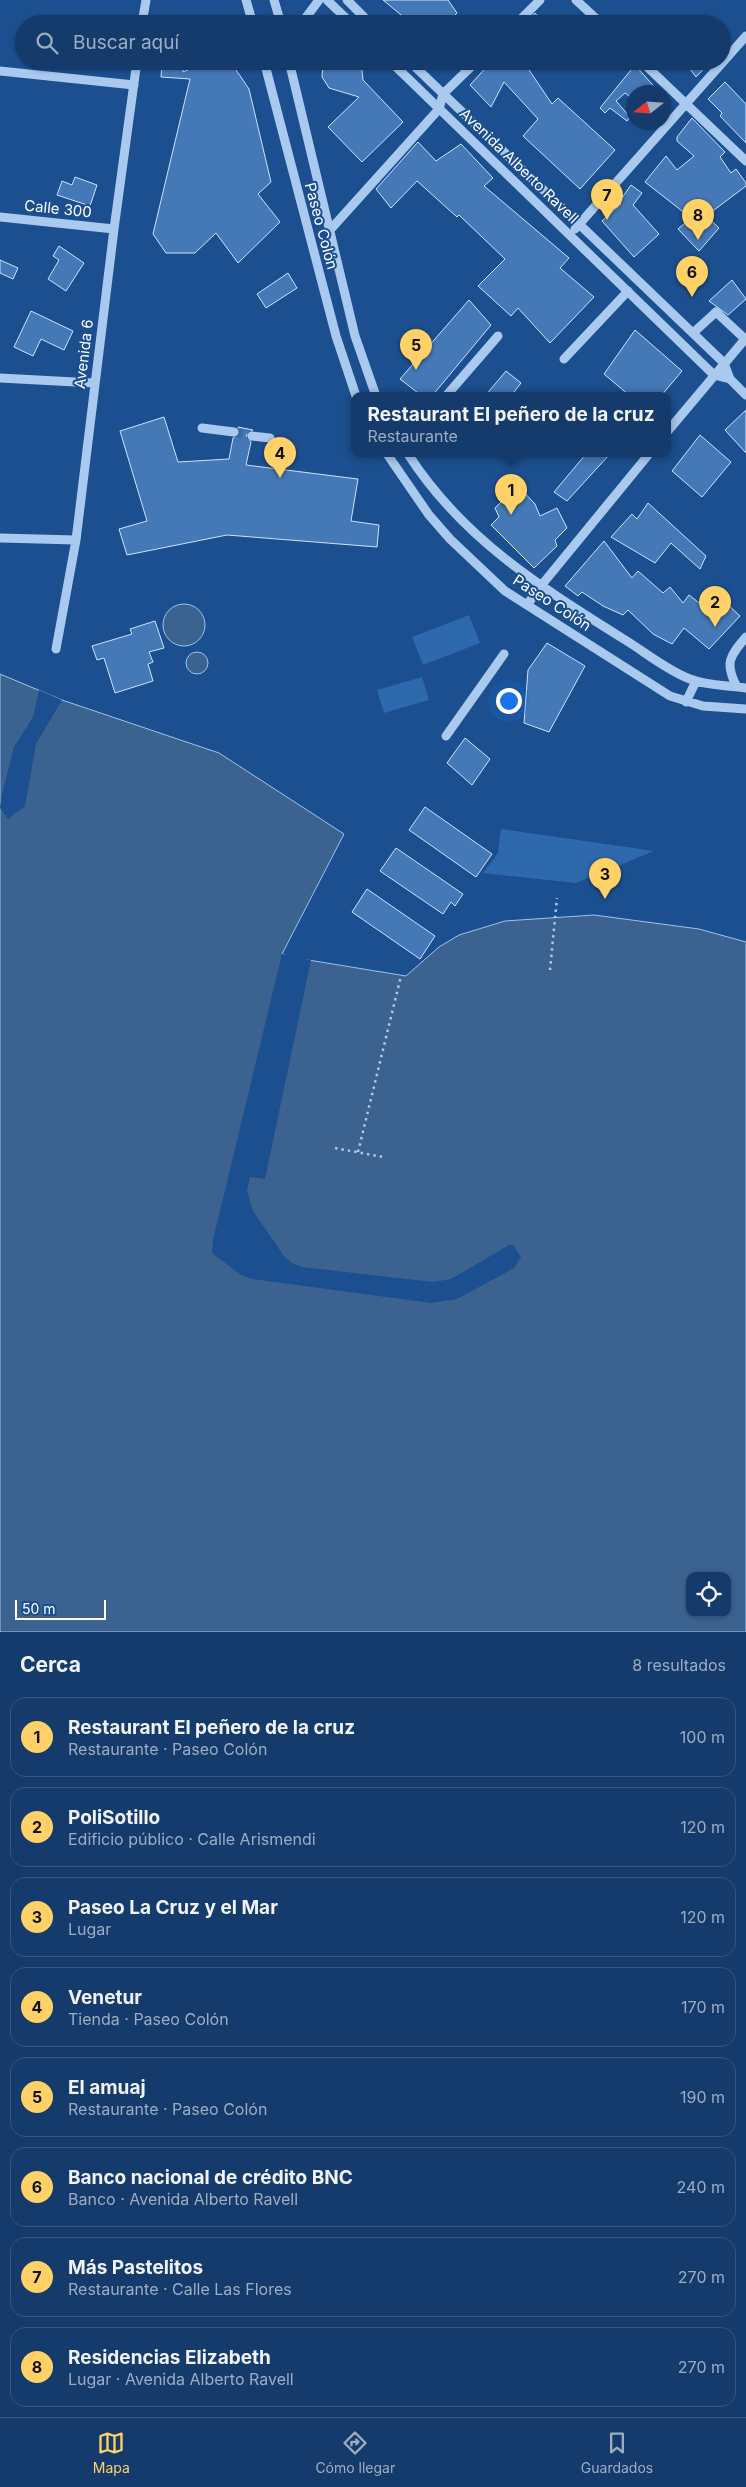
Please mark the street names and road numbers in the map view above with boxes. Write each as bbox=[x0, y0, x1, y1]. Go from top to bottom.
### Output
street label: Avenida Alberto Ravell bbox=[456, 104, 583, 227]
street label: Paseo Colón bbox=[301, 180, 342, 271]
street label: Calle 300 bbox=[23, 196, 93, 221]
street label: Avenida 6 bbox=[70, 318, 97, 390]
street label: Paseo Colón bbox=[510, 570, 595, 635]

